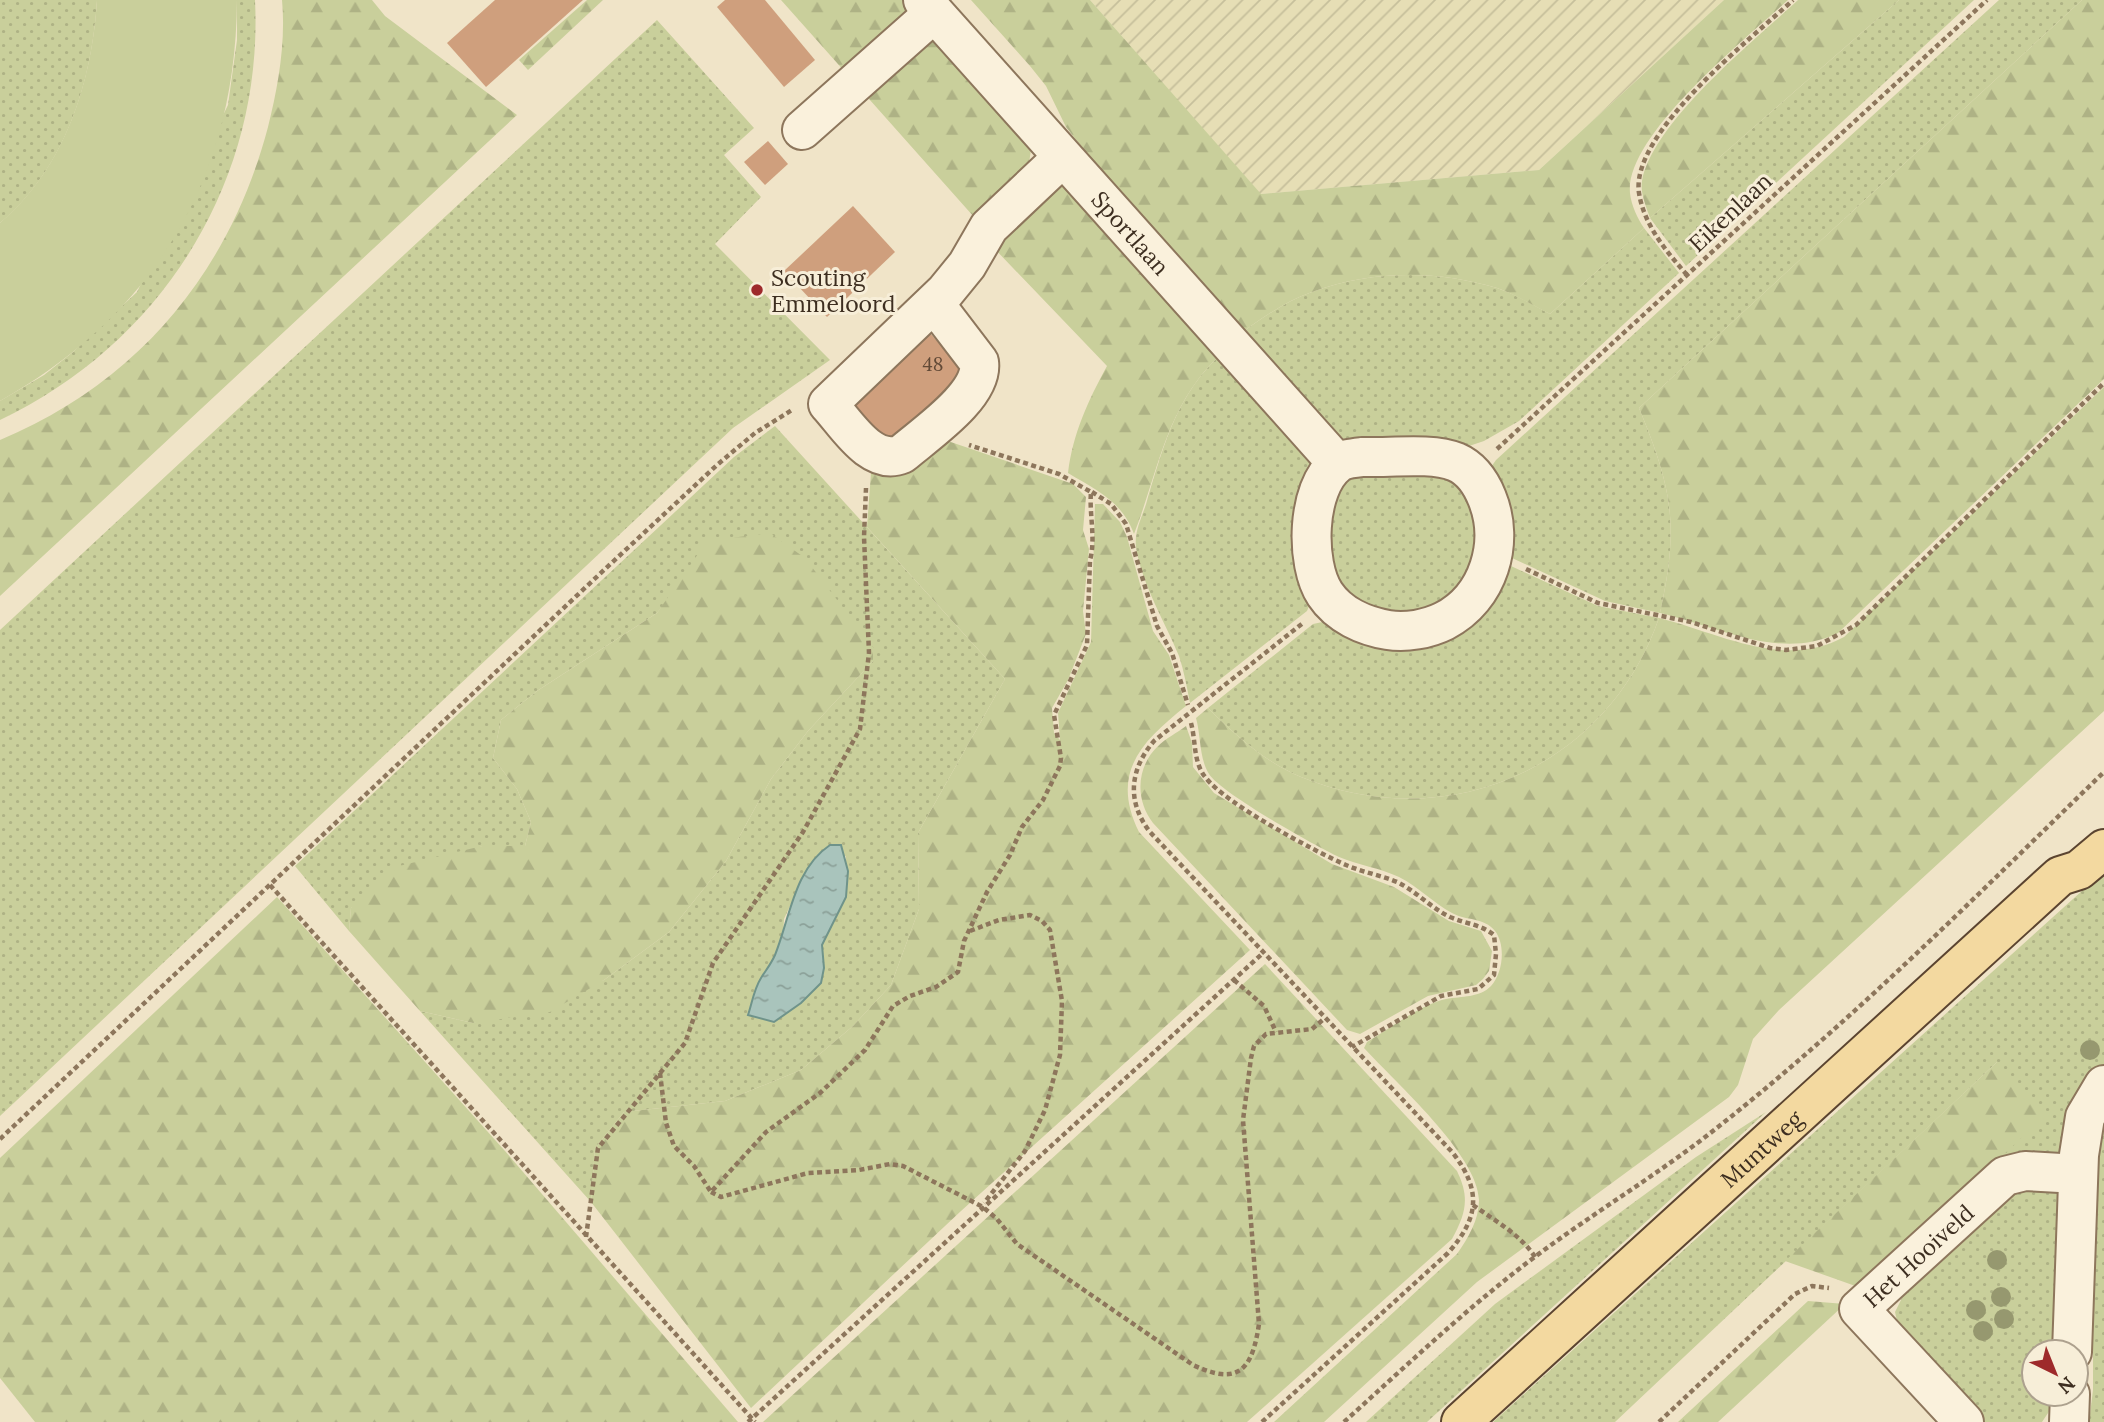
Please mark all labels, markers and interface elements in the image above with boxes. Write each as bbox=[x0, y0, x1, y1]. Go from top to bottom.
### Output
street label: Eikenlaan bbox=[1682, 166, 1778, 258]
street label: Sportlaan bbox=[1086, 184, 1176, 281]
place label: Scouting Emmeloord bbox=[771, 263, 896, 318]
marker: Scouting Emmeloord bbox=[749, 282, 765, 298]
house number: 48 bbox=[923, 352, 943, 376]
street label: Muntweg bbox=[1714, 1103, 1809, 1193]
street label: Het Hooiveld bbox=[1857, 1197, 1979, 1313]
north arrow bbox=[2020, 1338, 2090, 1408]
text: N bbox=[2053, 1372, 2080, 1399]

